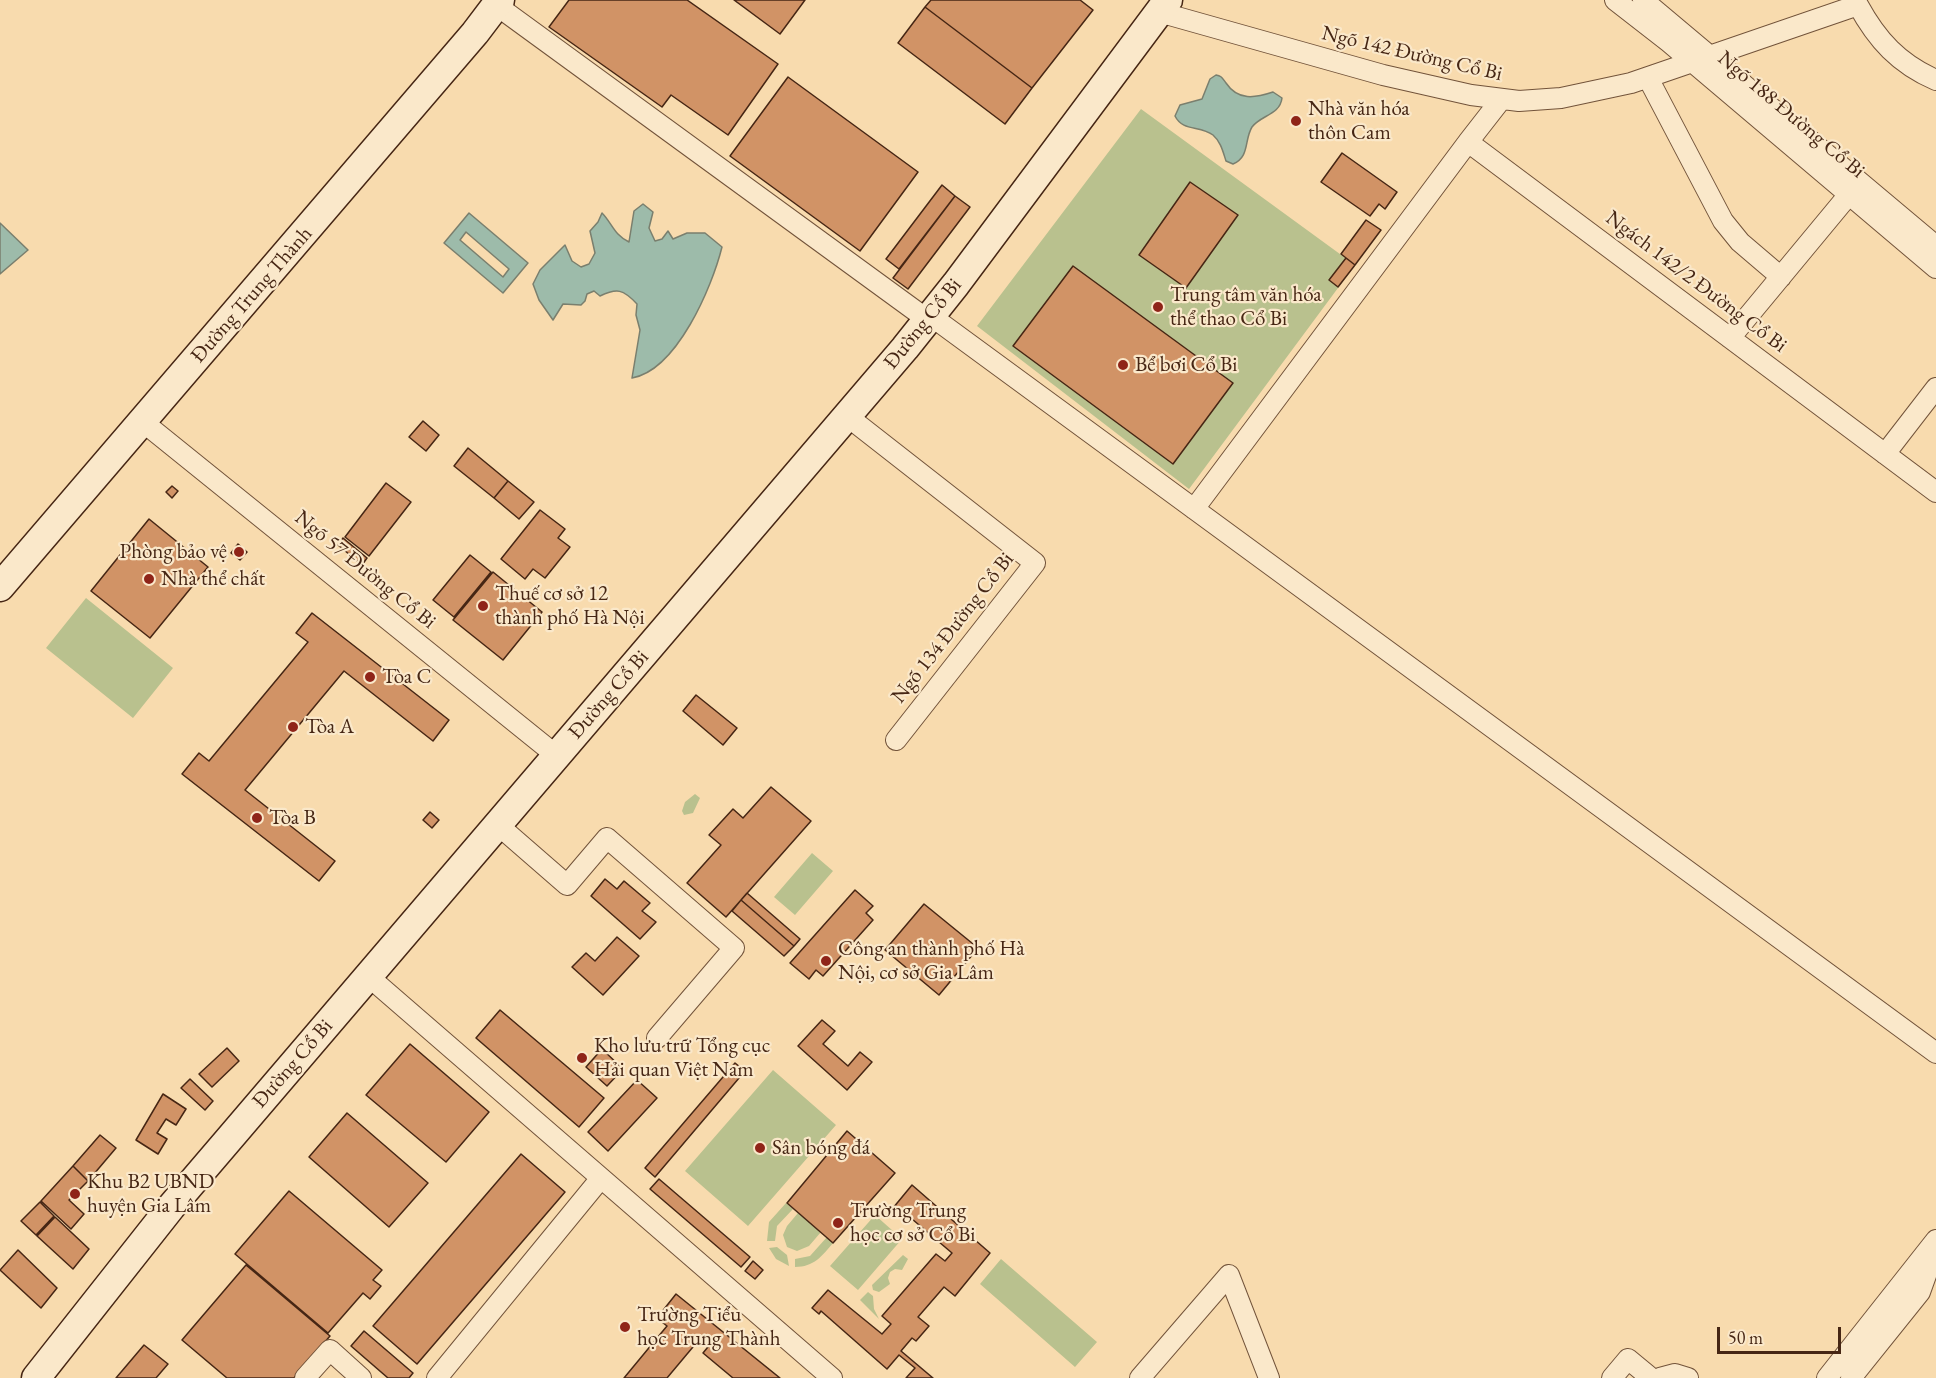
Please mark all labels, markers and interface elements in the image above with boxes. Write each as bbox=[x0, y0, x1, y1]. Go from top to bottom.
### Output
street label: Ngõ 142 Đường Cổ Bi bbox=[1319, 21, 1505, 87]
street label: Ngõ 188 Đường Cổ Bi bbox=[1712, 46, 1870, 184]
place label: Nhà văn hóa thôn Cam bbox=[1308, 96, 1410, 146]
marker: Nhà văn hóa thôn Cam bbox=[1289, 114, 1303, 128]
street label: Ngách 142/2 Đường Cổ Bi bbox=[1600, 206, 1792, 358]
street label: Đường Trung Thành bbox=[186, 222, 318, 368]
street label: Đường Cổ Bi bbox=[879, 273, 967, 375]
place label: Trung tâm văn hóa thể thao Cổ Bi bbox=[1170, 282, 1322, 332]
marker: Trung tâm văn hóa thể thao Cổ Bi bbox=[1151, 300, 1165, 314]
place label: Bể bơi Cổ Bi bbox=[1135, 352, 1237, 378]
marker: Bể bơi Cổ Bi bbox=[1116, 358, 1130, 372]
street label: Ngõ 57 Đường Cổ Bi bbox=[289, 505, 441, 635]
place label: Phòng bảo vệ bbox=[120, 539, 227, 565]
marker: Phòng bảo vệ bbox=[232, 545, 246, 559]
street label: Ngõ 134 Đường Cổ Bi bbox=[886, 548, 1020, 708]
place label: Nhà thể chất bbox=[161, 566, 265, 592]
marker: Nhà thể chất bbox=[142, 572, 156, 586]
place label: Thuế cơ sở 12 thành phố Hà Nội bbox=[495, 581, 645, 631]
marker: Thuế cơ sở 12 thành phố Hà Nội bbox=[476, 599, 490, 613]
street label: Đường Cổ Bi bbox=[564, 645, 654, 745]
place label: Tòa C bbox=[382, 664, 431, 690]
marker: Tòa C bbox=[363, 670, 377, 684]
place label: Tòa A bbox=[305, 714, 354, 740]
marker: Tòa A bbox=[286, 720, 300, 734]
place label: Tòa B bbox=[269, 805, 316, 831]
marker: Tòa B bbox=[250, 811, 264, 825]
place label: Công an thành phố Hà Nội, cơ sở Gia Lâm bbox=[838, 936, 1025, 986]
marker: Công an thành phố Hà Nội, cơ sở Gia Lâm bbox=[819, 954, 833, 968]
street label: Đường Cổ Bi bbox=[248, 1014, 338, 1114]
place label: Kho lưu trữ Tổng cục Hải quan Việt Nam bbox=[594, 1033, 770, 1083]
marker: Kho lưu trữ Tổng cục Hải quan Việt Nam bbox=[575, 1051, 589, 1065]
place label: Sân bóng đá bbox=[772, 1135, 870, 1161]
marker: Sân bóng đá bbox=[753, 1141, 767, 1155]
place label: Khu B2 UBND huyện Gia Lâm bbox=[87, 1169, 214, 1219]
marker: Khu B2 UBND huyện Gia Lâm bbox=[68, 1187, 82, 1201]
place label: Trường Trung học cơ sở Cổ Bi bbox=[850, 1198, 975, 1248]
marker: Trường Trung học cơ sở Cổ Bi bbox=[831, 1216, 845, 1230]
place label: Trường Tiểu học Trung Thành bbox=[637, 1302, 781, 1352]
scale bar bbox=[1720, 1315, 1844, 1353]
marker: Trường Tiểu học Trung Thành bbox=[618, 1320, 632, 1334]
text: 50 m bbox=[1728, 1326, 1763, 1349]

